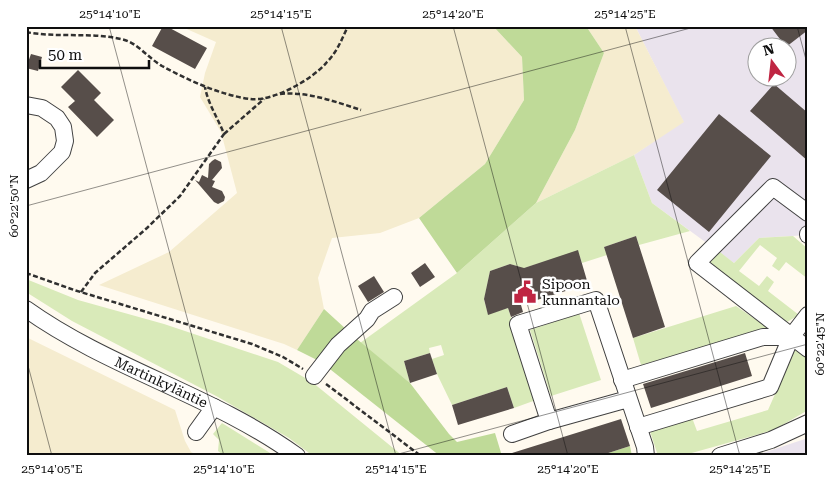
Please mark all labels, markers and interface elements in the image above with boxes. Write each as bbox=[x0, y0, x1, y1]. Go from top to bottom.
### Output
text: 25°14'10"E bbox=[79, 7, 141, 21]
text: 25°14'15"E bbox=[250, 7, 312, 21]
text: 25°14'20"E bbox=[422, 7, 484, 21]
text: 25°14'25"E bbox=[594, 7, 656, 21]
scale bar bbox=[40, 38, 149, 70]
north arrow bbox=[746, 38, 796, 88]
text: N bbox=[761, 40, 776, 59]
text: 50 m bbox=[48, 46, 83, 64]
text: 60°22'50"N bbox=[7, 174, 21, 238]
place label: Sipoon kunnantalo bbox=[542, 276, 620, 308]
public building icon: Sipoon kunnantalo bbox=[512, 279, 538, 305]
text: 60°22'45"N bbox=[813, 312, 827, 376]
street label: Martinkyläntie bbox=[112, 353, 211, 411]
text: 25°14'05"E bbox=[21, 462, 83, 476]
text: 25°14'10"E bbox=[193, 462, 255, 476]
text: 25°14'15"E bbox=[365, 462, 427, 476]
text: 25°14'20"E bbox=[537, 462, 599, 476]
text: 25°14'25"E bbox=[709, 462, 771, 476]

